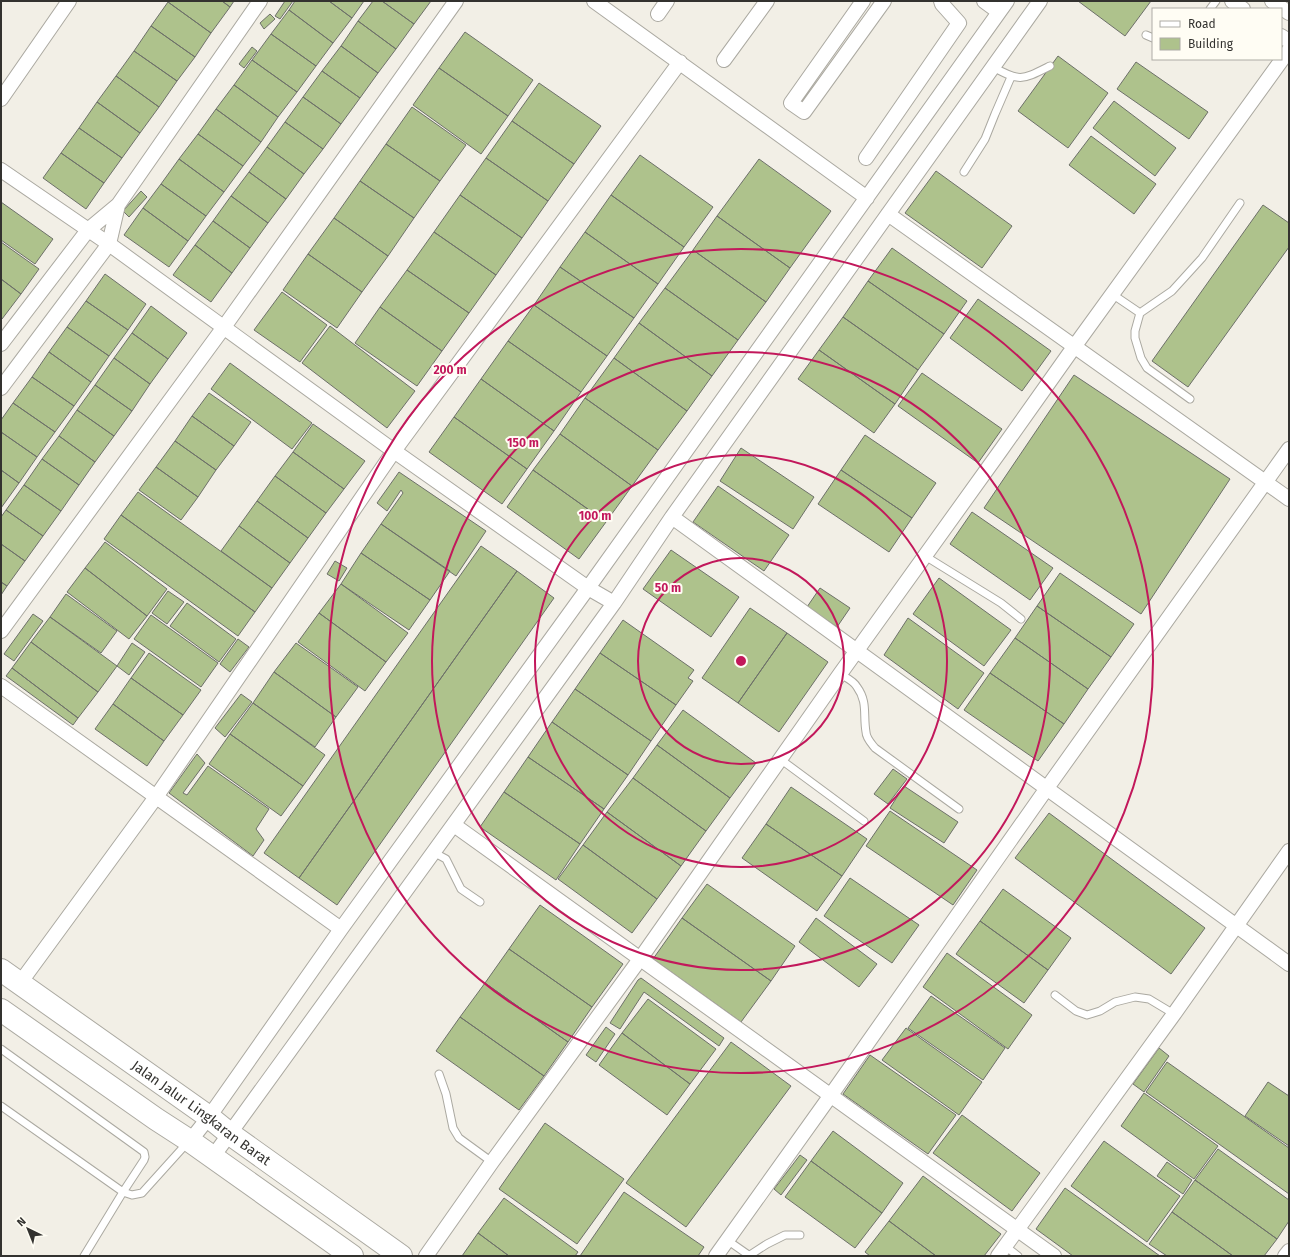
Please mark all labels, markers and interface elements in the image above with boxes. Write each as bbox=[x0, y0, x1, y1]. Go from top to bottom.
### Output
legend bbox=[1152, 8, 1282, 60]
text: Road bbox=[1188, 17, 1216, 31]
text: Building bbox=[1188, 37, 1234, 51]
text: 200 m bbox=[433, 363, 467, 377]
text: 150 m bbox=[507, 436, 539, 450]
text: 100 m bbox=[579, 509, 611, 523]
text: 50 m bbox=[655, 581, 681, 595]
centre of rings bbox=[734, 654, 748, 668]
street label: Jalan Jalur Lingkaran Barat bbox=[128, 1057, 275, 1170]
north arrow bbox=[8, 1209, 48, 1249]
text: N bbox=[14, 1215, 29, 1229]

